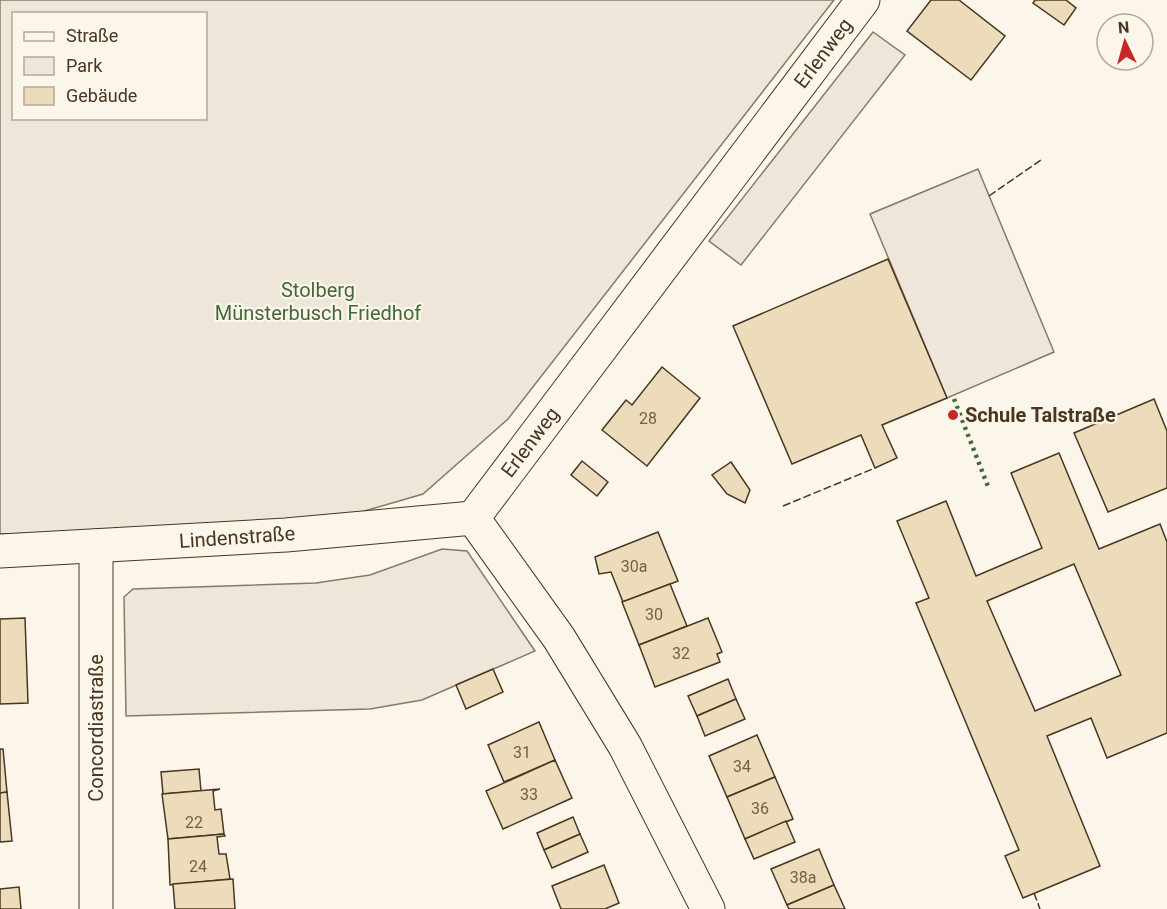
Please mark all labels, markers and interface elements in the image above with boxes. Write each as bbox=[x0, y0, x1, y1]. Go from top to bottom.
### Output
legend bbox=[12, 12, 207, 120]
north arrow bbox=[1095, 12, 1155, 72]
street label: Erlenweg bbox=[789, 13, 857, 93]
text: N bbox=[1117, 18, 1130, 38]
text: Straße bbox=[66, 25, 118, 46]
text: Park bbox=[66, 55, 103, 76]
text: Gebäude bbox=[66, 85, 137, 106]
park label: Stolberg Münsterbusch Friedhof bbox=[215, 278, 421, 325]
street label: Erlenweg bbox=[496, 402, 564, 482]
place label: Schule Talstraße bbox=[965, 403, 1116, 427]
marker: Schule Talstraße bbox=[946, 408, 960, 422]
house number: 28 bbox=[639, 409, 657, 428]
street label: Lindenstraße bbox=[178, 521, 296, 553]
house number: 30a bbox=[621, 557, 647, 576]
house number: 30 bbox=[645, 605, 663, 624]
house number: 32 bbox=[672, 644, 690, 663]
street label: Concordiastraße bbox=[84, 654, 108, 802]
house number: 31 bbox=[513, 743, 531, 762]
house number: 34 bbox=[733, 757, 751, 776]
house number: 33 bbox=[520, 785, 538, 804]
house number: 36 bbox=[751, 799, 769, 818]
house number: 22 bbox=[185, 813, 203, 832]
house number: 24 bbox=[189, 857, 207, 876]
house number: 38a bbox=[790, 868, 816, 887]

